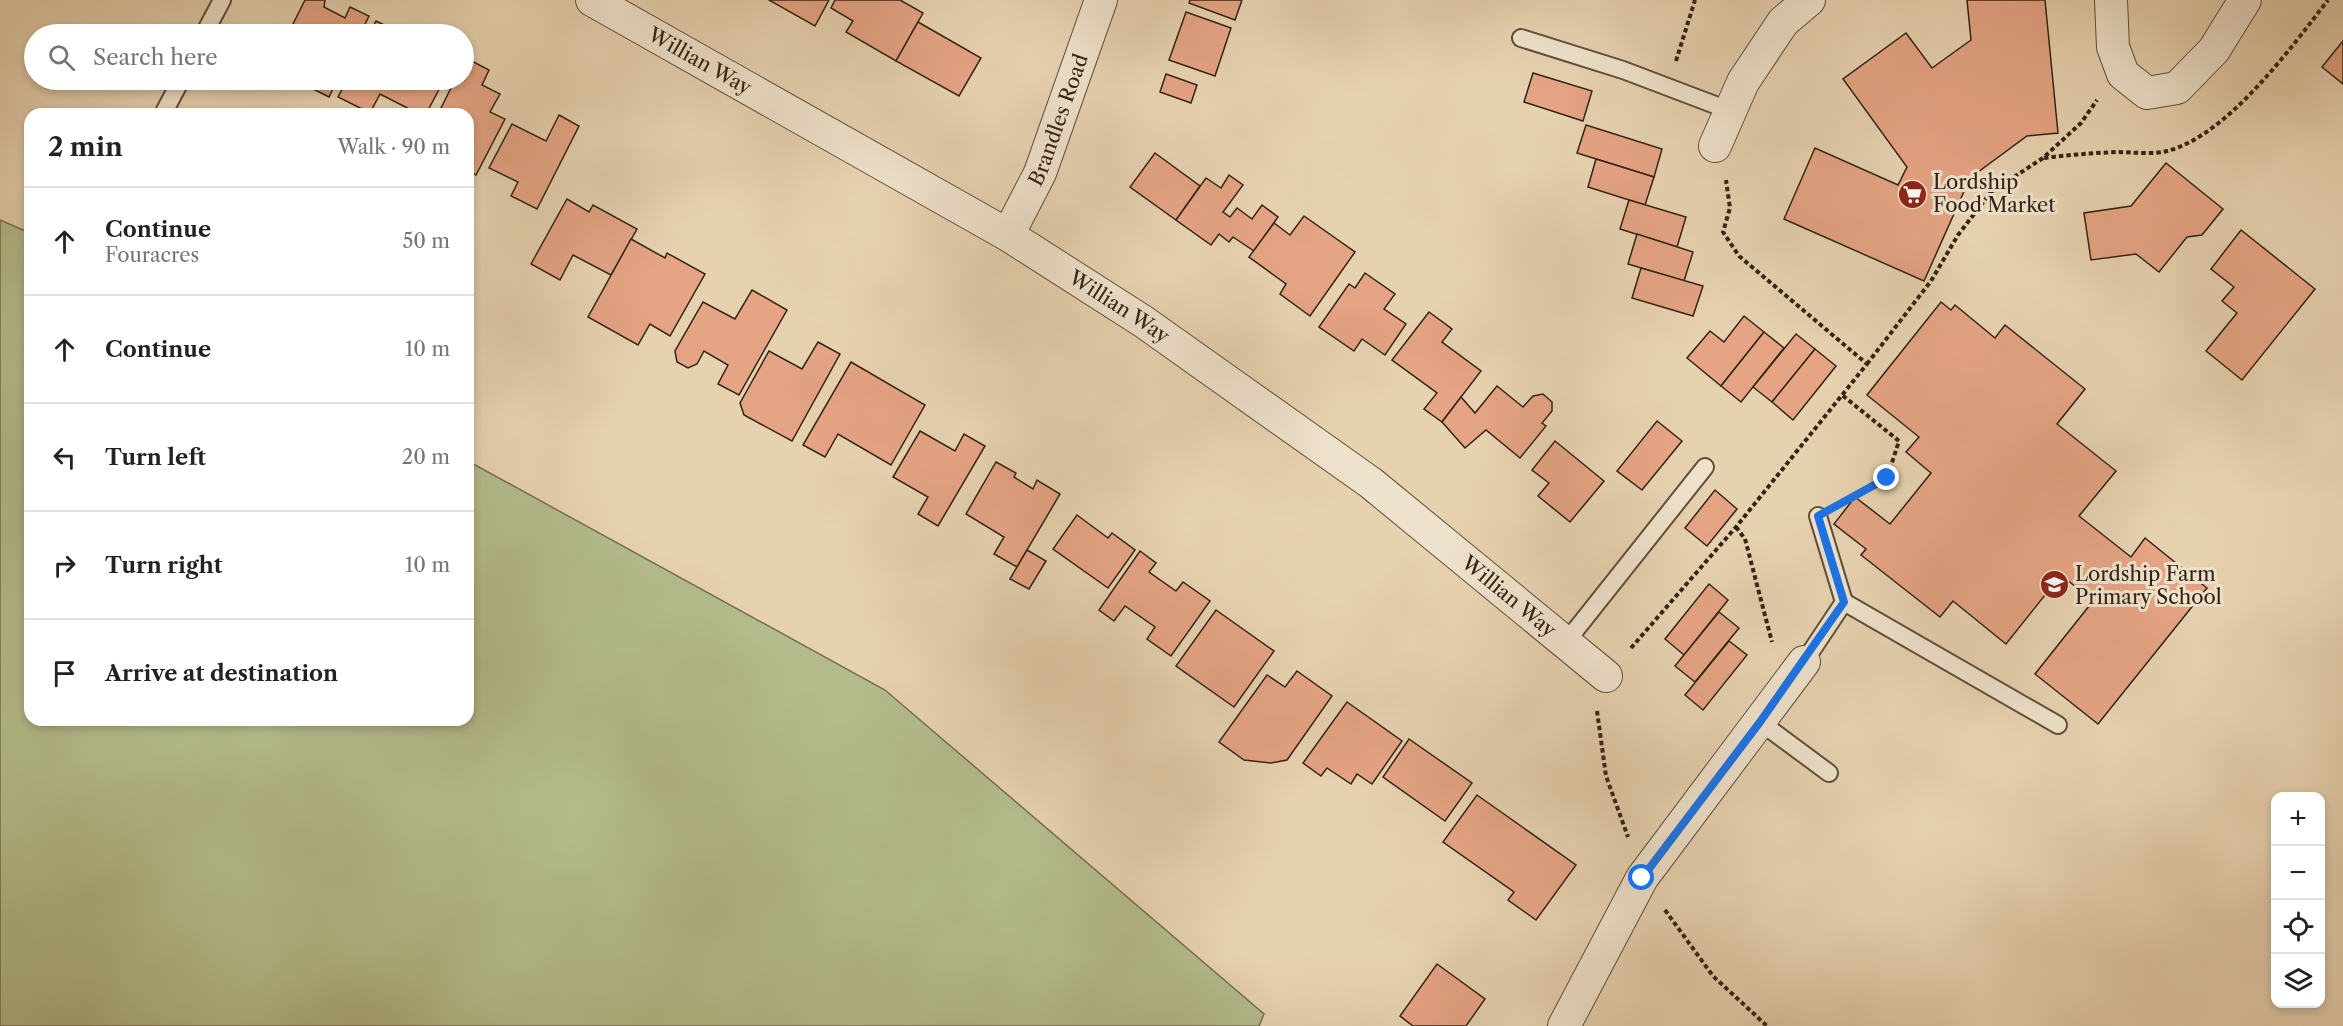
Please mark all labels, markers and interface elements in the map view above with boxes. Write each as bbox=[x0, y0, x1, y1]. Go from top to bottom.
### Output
street label: Willian Way bbox=[643, 22, 757, 100]
search box bbox=[24, 24, 474, 90]
icon: search bbox=[45, 41, 78, 74]
text: Search here bbox=[93, 44, 218, 71]
street label: Brandles Road bbox=[1023, 51, 1093, 190]
text: 2 min bbox=[48, 131, 123, 163]
text: Walk · 90 m bbox=[338, 135, 450, 159]
place label: Lordship Food Market bbox=[1933, 170, 2055, 217]
supermarket icon: Lordship Food Market bbox=[1896, 178, 1928, 210]
text: Continue bbox=[105, 216, 211, 243]
icon: ahead bbox=[48, 225, 81, 258]
text: 50 m bbox=[403, 229, 450, 253]
text: Fouracres bbox=[105, 243, 199, 267]
street label: Willian Way bbox=[1064, 265, 1175, 349]
icon: ahead bbox=[48, 333, 81, 366]
text: Continue bbox=[105, 336, 211, 363]
text: 10 m bbox=[405, 337, 450, 361]
icon: left bbox=[48, 441, 81, 474]
text: Turn left bbox=[105, 444, 206, 471]
text: 20 m bbox=[402, 445, 450, 469]
route end bbox=[1873, 464, 1899, 490]
icon: right bbox=[48, 549, 81, 582]
street label: Willian Way bbox=[1456, 550, 1562, 643]
text: Turn right bbox=[105, 552, 223, 579]
text: 10 m bbox=[405, 553, 450, 577]
place label: Lordship Farm Primary School bbox=[2075, 562, 2222, 609]
school or university icon: Lordship Farm Primary School bbox=[2038, 569, 2070, 601]
icon: arrive bbox=[48, 657, 81, 690]
text: Arrive at destination bbox=[105, 660, 338, 687]
map controls bbox=[2271, 792, 2325, 1008]
button: + bbox=[2271, 792, 2325, 846]
button: − bbox=[2271, 846, 2325, 900]
route start bbox=[1628, 864, 1654, 890]
button: locate bbox=[2271, 900, 2325, 954]
button: layers bbox=[2271, 954, 2325, 1008]

